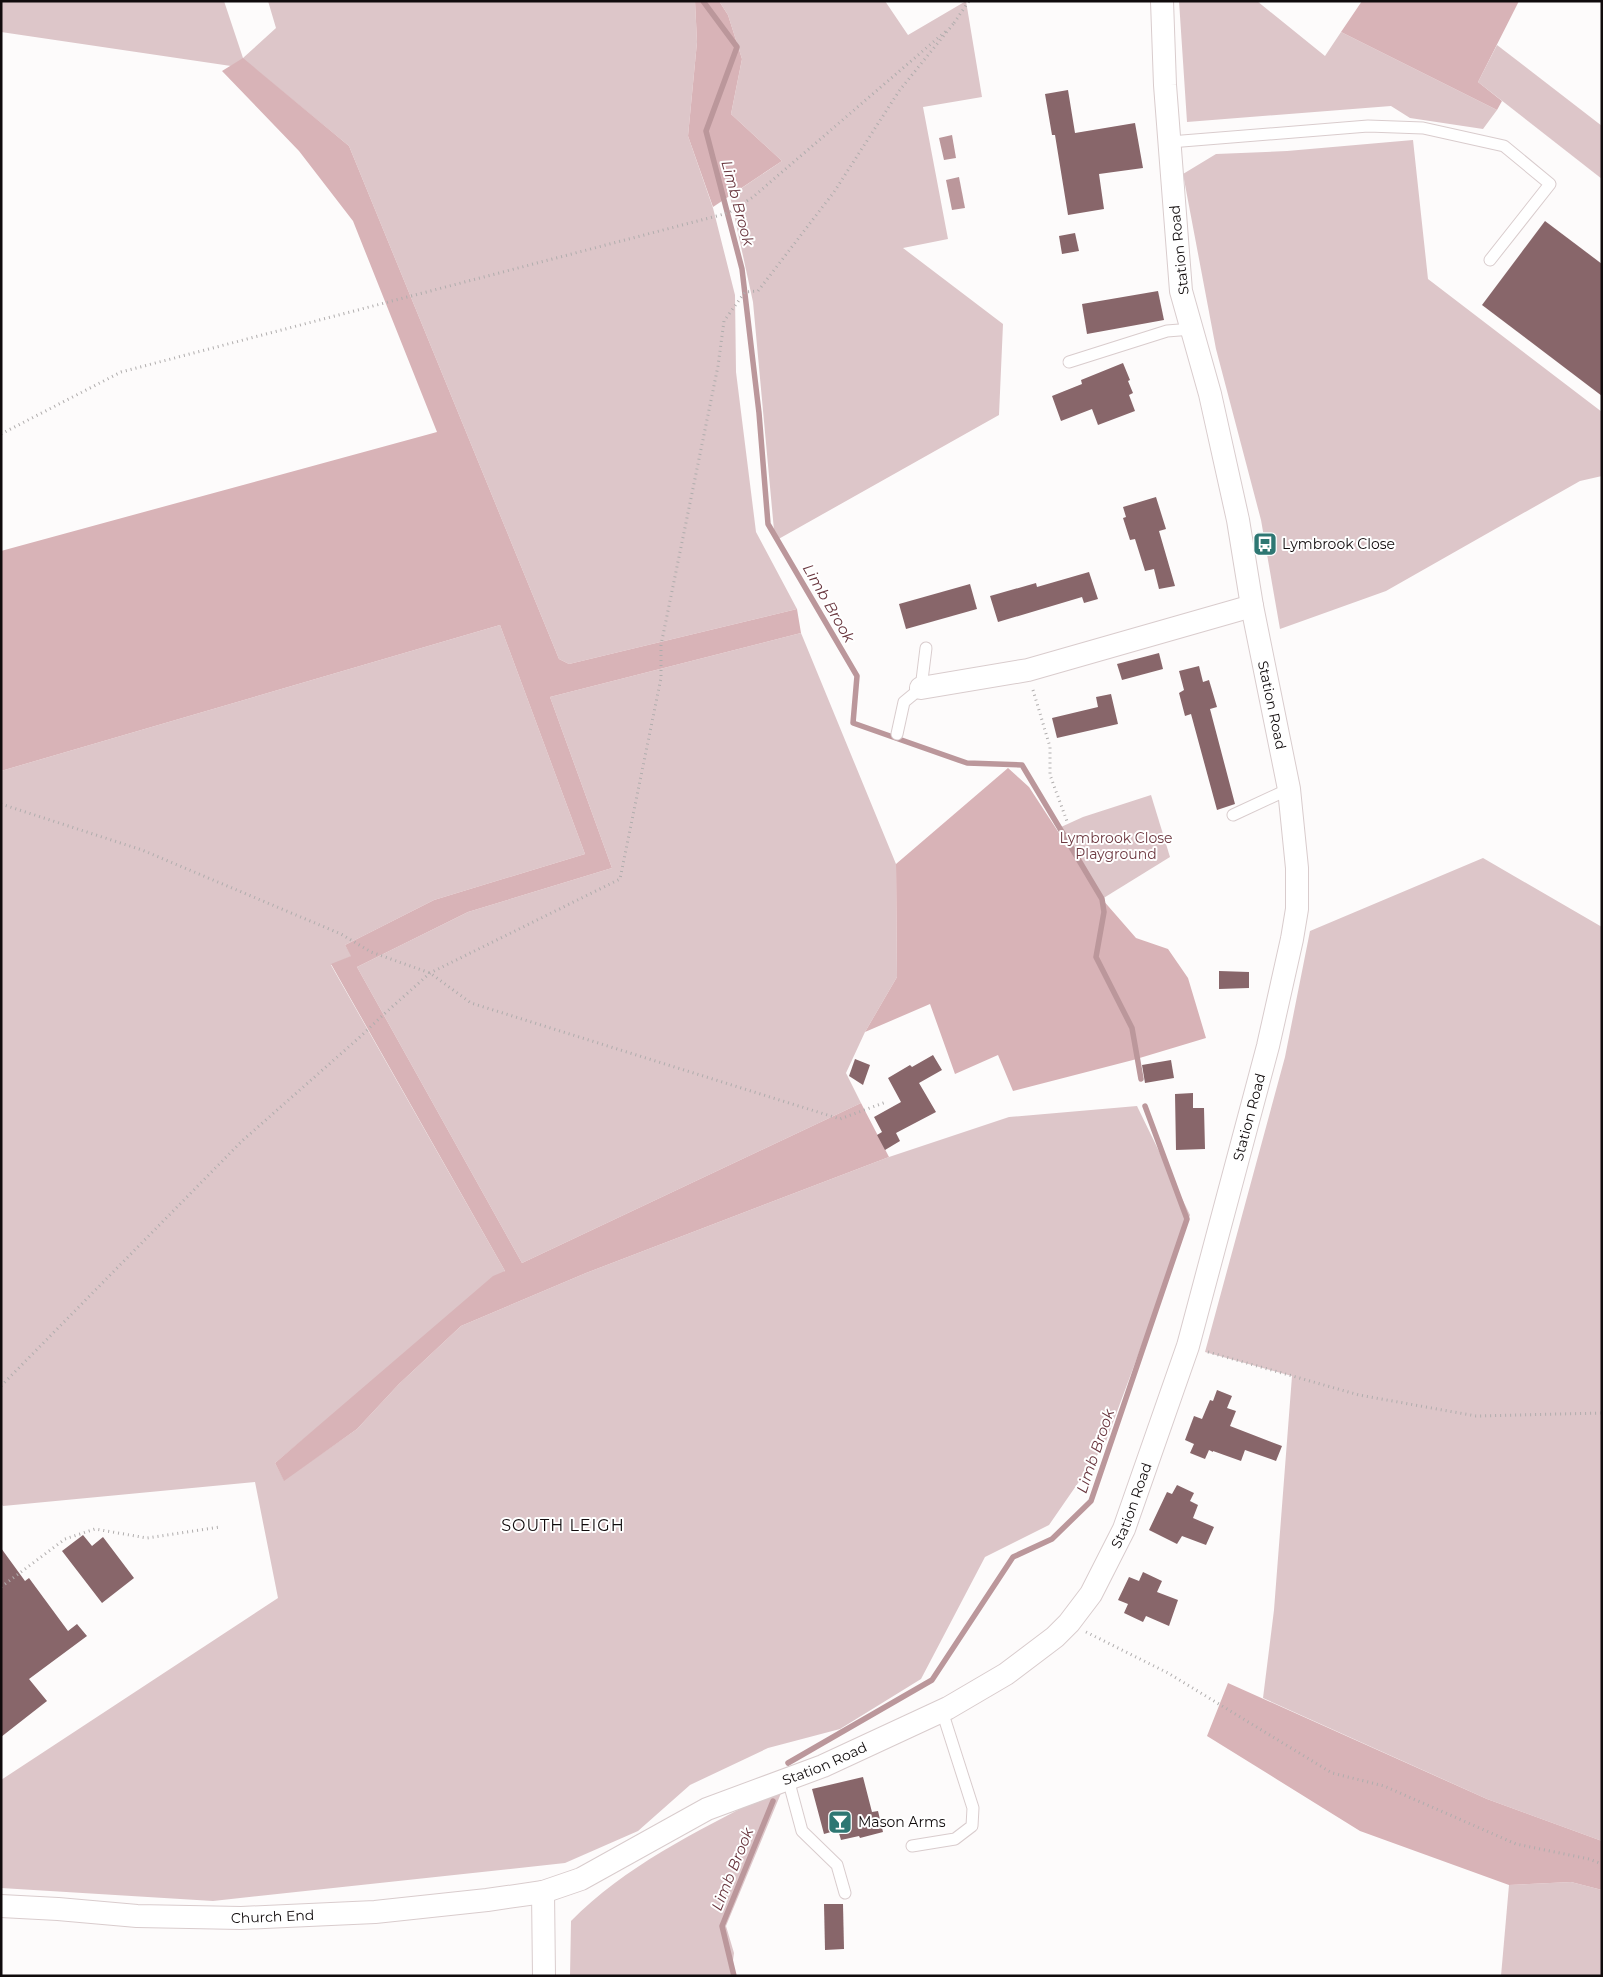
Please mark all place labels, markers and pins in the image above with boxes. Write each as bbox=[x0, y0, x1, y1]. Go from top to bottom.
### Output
bus stop icon: Lymbrook Close bbox=[1252, 531, 1278, 557]
place label: Lymbrook Close bbox=[1282, 535, 1395, 553]
bar icon: Mason Arms bbox=[827, 1809, 853, 1835]
place label: Mason Arms bbox=[858, 1813, 946, 1831]

